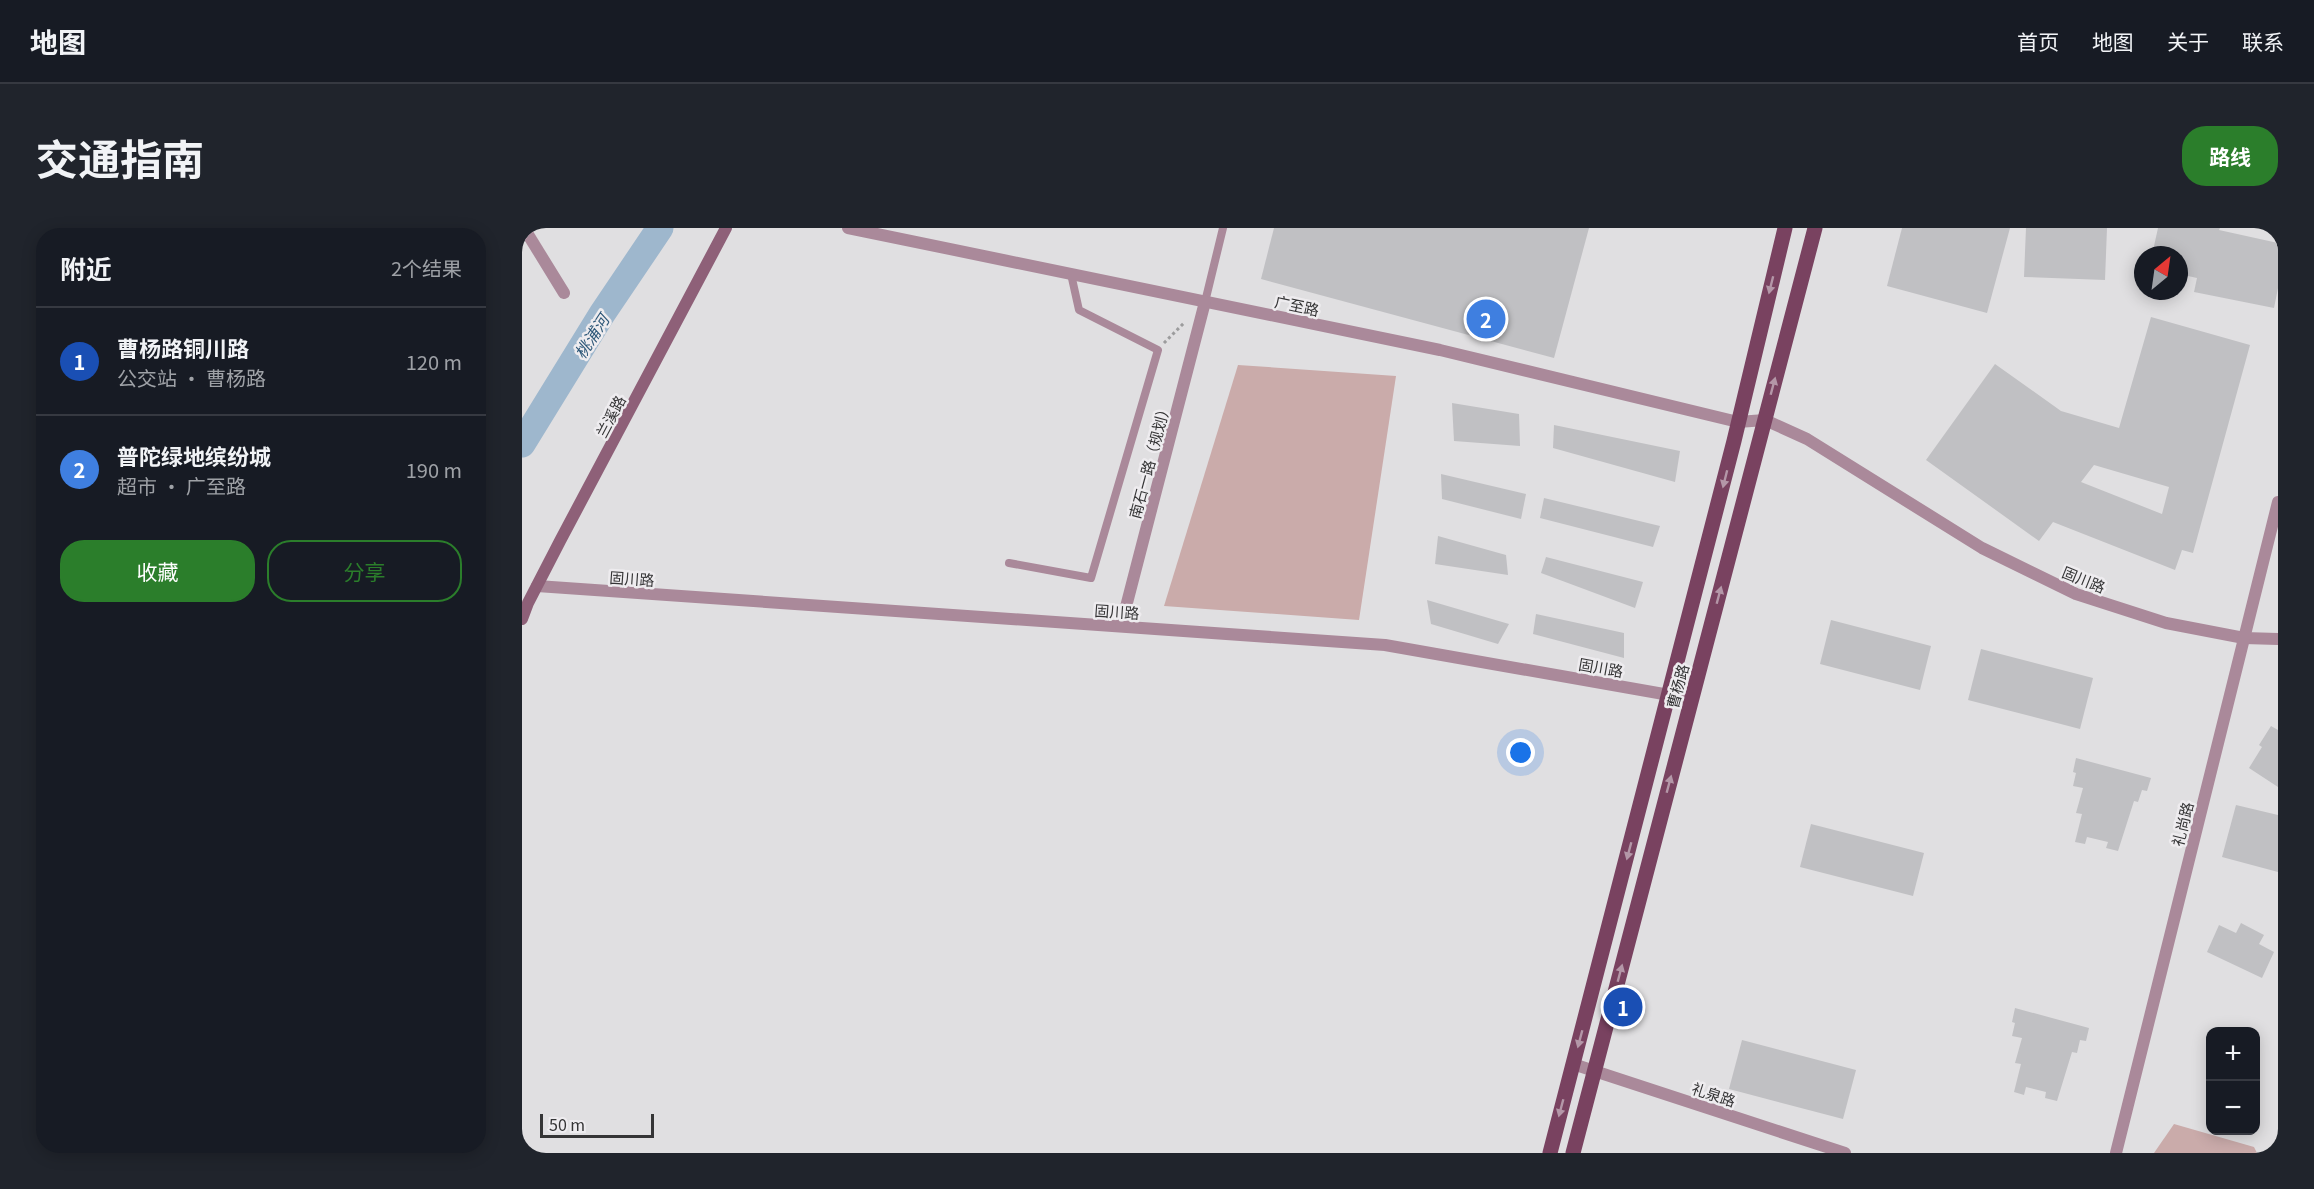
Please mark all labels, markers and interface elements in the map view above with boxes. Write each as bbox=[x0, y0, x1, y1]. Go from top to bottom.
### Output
text: 地图 bbox=[30, 21, 86, 61]
text: 首页 bbox=[2017, 26, 2059, 56]
text: 地图 bbox=[2092, 26, 2134, 56]
text: 关于 bbox=[2167, 26, 2209, 56]
text: 联系 bbox=[2242, 26, 2284, 56]
text: 交通指南 bbox=[36, 126, 204, 187]
button: 路线 bbox=[2182, 126, 2278, 186]
north arrow bbox=[2134, 246, 2188, 300]
text: 附近 bbox=[60, 249, 112, 286]
text: 2个结果 bbox=[391, 253, 462, 282]
one-way arrow bbox=[1766, 276, 1776, 294]
street label: 广至路 bbox=[1273, 290, 1321, 320]
pin: 2 bbox=[1466, 296, 1506, 341]
water label: 桃浦河 bbox=[568, 307, 616, 363]
text: 曹杨路铜川路 bbox=[117, 331, 249, 363]
text: 1 bbox=[74, 347, 85, 376]
text: 120 m bbox=[406, 347, 462, 376]
text: 公交站 · 曹杨路 bbox=[117, 363, 266, 392]
one-way arrow bbox=[1769, 377, 1779, 396]
street label: 兰溪路 bbox=[590, 391, 630, 441]
street label: 南石一路（规划） bbox=[1123, 399, 1175, 521]
text: 普陀绿地缤纷城 bbox=[117, 439, 271, 471]
text: 2 bbox=[74, 455, 85, 484]
text: 190 m bbox=[406, 455, 462, 484]
one-way arrow bbox=[1719, 469, 1729, 488]
text: 超市 · 广至路 bbox=[117, 471, 246, 500]
button: 收藏 bbox=[60, 540, 255, 602]
button: 分享 bbox=[267, 540, 462, 602]
street label: 固川路 bbox=[2059, 561, 2109, 597]
street label: 固川路 bbox=[609, 566, 655, 590]
one-way arrow bbox=[1715, 586, 1724, 604]
street label: 固川路 bbox=[1094, 599, 1140, 623]
street label: 固川路 bbox=[1577, 653, 1625, 681]
street label: 曹杨路 bbox=[1661, 662, 1693, 710]
your location bbox=[1506, 738, 1535, 767]
one-way arrow bbox=[1665, 775, 1675, 793]
street label: 礼尚路 bbox=[2166, 800, 2198, 848]
one-way arrow bbox=[1624, 842, 1633, 860]
one-way arrow bbox=[1615, 963, 1625, 982]
pin: 1 bbox=[1604, 984, 1642, 1030]
map controls bbox=[2206, 1027, 2260, 1135]
button: + bbox=[2206, 1027, 2260, 1081]
one-way arrow bbox=[1574, 1030, 1584, 1048]
street label: 礼泉路 bbox=[1689, 1077, 1739, 1111]
button: − bbox=[2206, 1081, 2260, 1135]
one-way arrow bbox=[1556, 1099, 1566, 1117]
scale bar bbox=[540, 1111, 654, 1138]
text: 50 m bbox=[549, 1112, 585, 1136]

